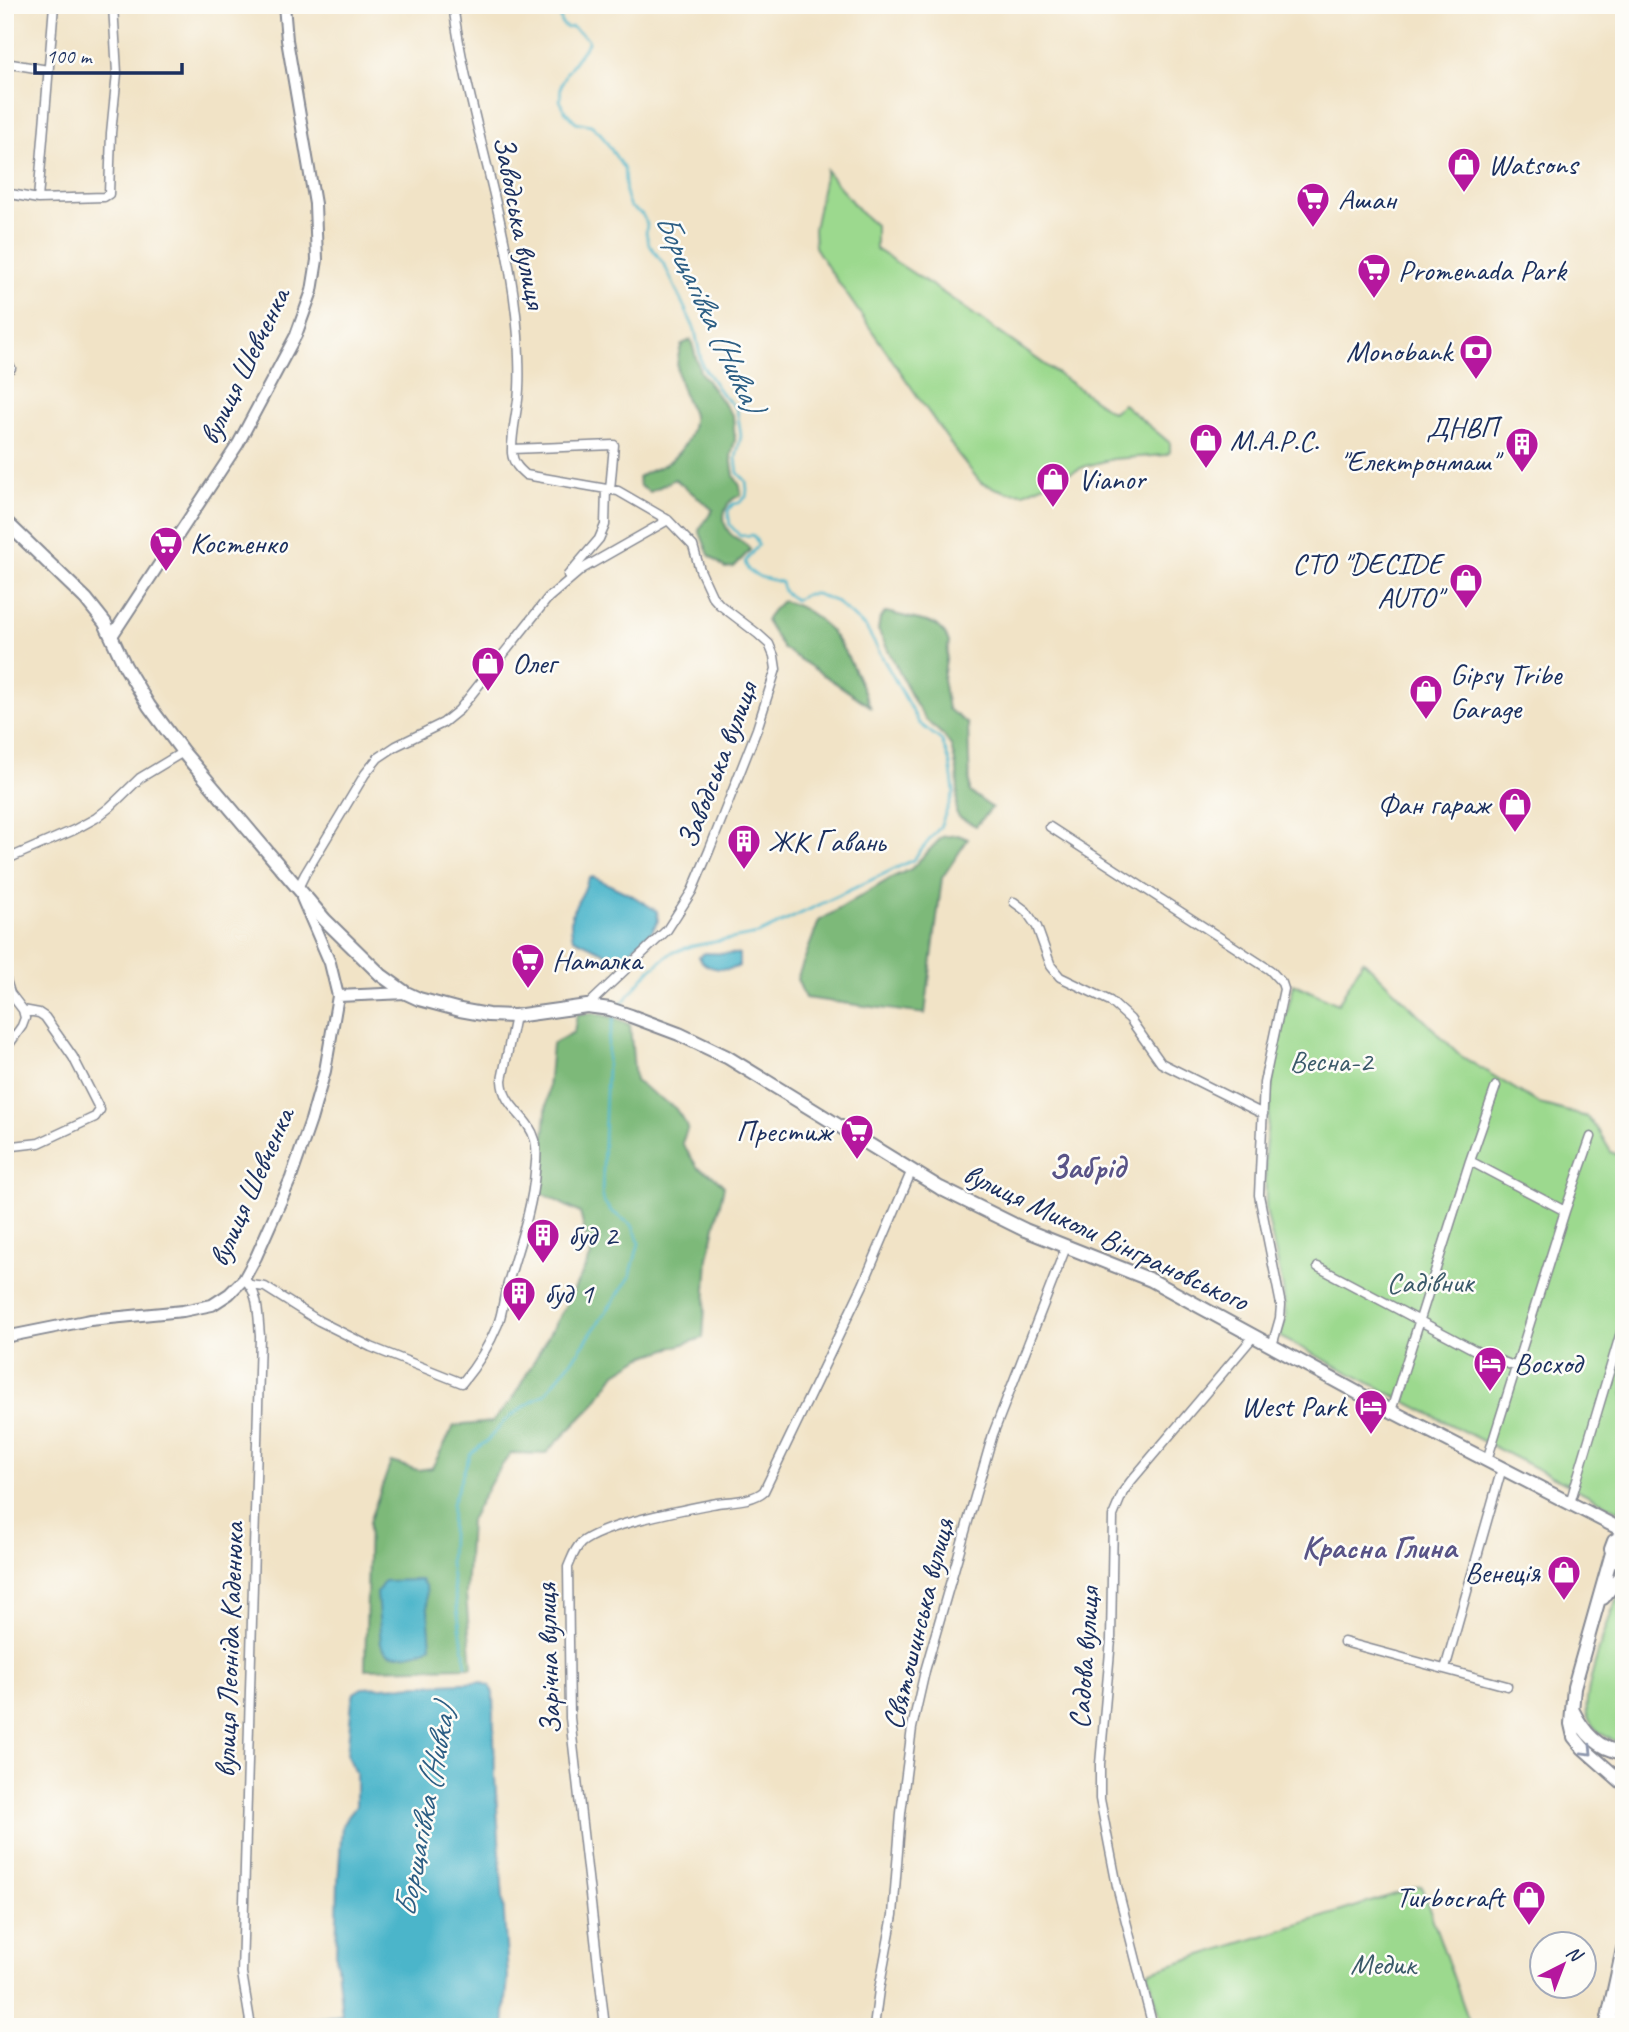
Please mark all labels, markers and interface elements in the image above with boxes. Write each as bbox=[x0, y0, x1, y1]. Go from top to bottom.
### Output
scale bar bbox=[35, 32, 182, 76]
text: 100 m bbox=[46, 43, 93, 69]
street label: Заводська вулиця bbox=[485, 133, 556, 314]
shop icon: Watsons bbox=[1445, 145, 1483, 194]
place label: Watsons bbox=[1488, 145, 1580, 183]
supermarket icon: Ашан bbox=[1294, 180, 1332, 229]
place label: Ашан bbox=[1338, 180, 1398, 218]
water label: Борщагівка (Нивка) bbox=[646, 207, 776, 424]
supermarket icon: Promenada Park bbox=[1355, 251, 1393, 300]
place label: Promenada Park bbox=[1398, 251, 1568, 289]
street label: вулиця Шевченка bbox=[190, 279, 299, 450]
place label: Monobank bbox=[1346, 332, 1454, 370]
bank icon: Monobank bbox=[1457, 332, 1495, 381]
place label: ДНВП "Електронмаш" bbox=[1340, 408, 1504, 480]
shop icon: М.А.Р.С. bbox=[1187, 421, 1225, 470]
place label: М.А.Р.С. bbox=[1230, 421, 1319, 459]
building icon: ДНВП "Електронмаш" bbox=[1503, 425, 1541, 474]
shop icon: Vianor bbox=[1034, 460, 1072, 509]
place label: Vianor bbox=[1078, 460, 1147, 498]
supermarket icon: Костенко bbox=[147, 524, 185, 573]
place label: Костенко bbox=[190, 524, 288, 562]
place label: СТО "DECIDE AUTO" bbox=[1292, 544, 1448, 616]
shop icon: СТО "DECIDE AUTO" bbox=[1447, 561, 1485, 610]
shop icon: Олег bbox=[469, 644, 507, 693]
place label: Олег bbox=[512, 644, 560, 682]
place label: Gipsy Tribe Garage bbox=[1450, 655, 1563, 727]
shop icon: Gipsy Tribe Garage bbox=[1407, 672, 1445, 721]
street label: Заводська вулиця bbox=[668, 674, 767, 853]
place label: Фан гараж bbox=[1378, 785, 1493, 823]
shop icon: Фан гараж bbox=[1496, 785, 1534, 834]
building icon: ЖК Гавань bbox=[725, 822, 763, 871]
place label: ЖК Гавань bbox=[768, 822, 887, 860]
supermarket icon: Наталка bbox=[509, 941, 547, 990]
place label: Наталка bbox=[552, 941, 644, 979]
park label: Весна-2 bbox=[1289, 1042, 1375, 1080]
street label: вулиця Шевченка bbox=[199, 1099, 304, 1272]
place label: Престиж bbox=[736, 1112, 835, 1150]
supermarket icon: Престиж bbox=[838, 1112, 876, 1161]
district label: Забрід bbox=[1049, 1147, 1129, 1188]
street label: вулиця Миколи Вінграновського bbox=[957, 1154, 1256, 1320]
building icon: буд 2 bbox=[524, 1216, 562, 1265]
place label: буд 2 bbox=[568, 1216, 620, 1254]
park label: Садівник bbox=[1387, 1263, 1475, 1301]
building icon: буд 1 bbox=[500, 1274, 538, 1323]
place label: буд 1 bbox=[544, 1274, 595, 1312]
hotel icon: Восход bbox=[1471, 1344, 1509, 1393]
place label: Восход bbox=[1514, 1344, 1585, 1382]
place label: West Park bbox=[1241, 1387, 1348, 1425]
hotel icon: West Park bbox=[1352, 1387, 1390, 1436]
street label: Святошинська вулиця bbox=[873, 1514, 963, 1733]
street label: вулиця Леоніда Каденюка bbox=[206, 1520, 253, 1778]
district label: Красна Глина bbox=[1302, 1527, 1459, 1568]
place label: Венеція bbox=[1465, 1553, 1541, 1591]
shop icon: Венеція bbox=[1545, 1553, 1583, 1602]
street label: Зарічна вулиця bbox=[526, 1581, 570, 1735]
street label: Садова вулиця bbox=[1060, 1583, 1108, 1730]
water label: Борщагівка (Нивка) bbox=[384, 1696, 466, 1920]
one-way arrow bbox=[1579, 1743, 1592, 1756]
place label: Turbocraft bbox=[1396, 1878, 1507, 1916]
shop icon: Turbocraft bbox=[1510, 1878, 1548, 1927]
north arrow bbox=[1528, 1930, 1598, 2000]
text: N bbox=[1561, 1940, 1589, 1968]
park label: Медик bbox=[1350, 1945, 1418, 1983]

